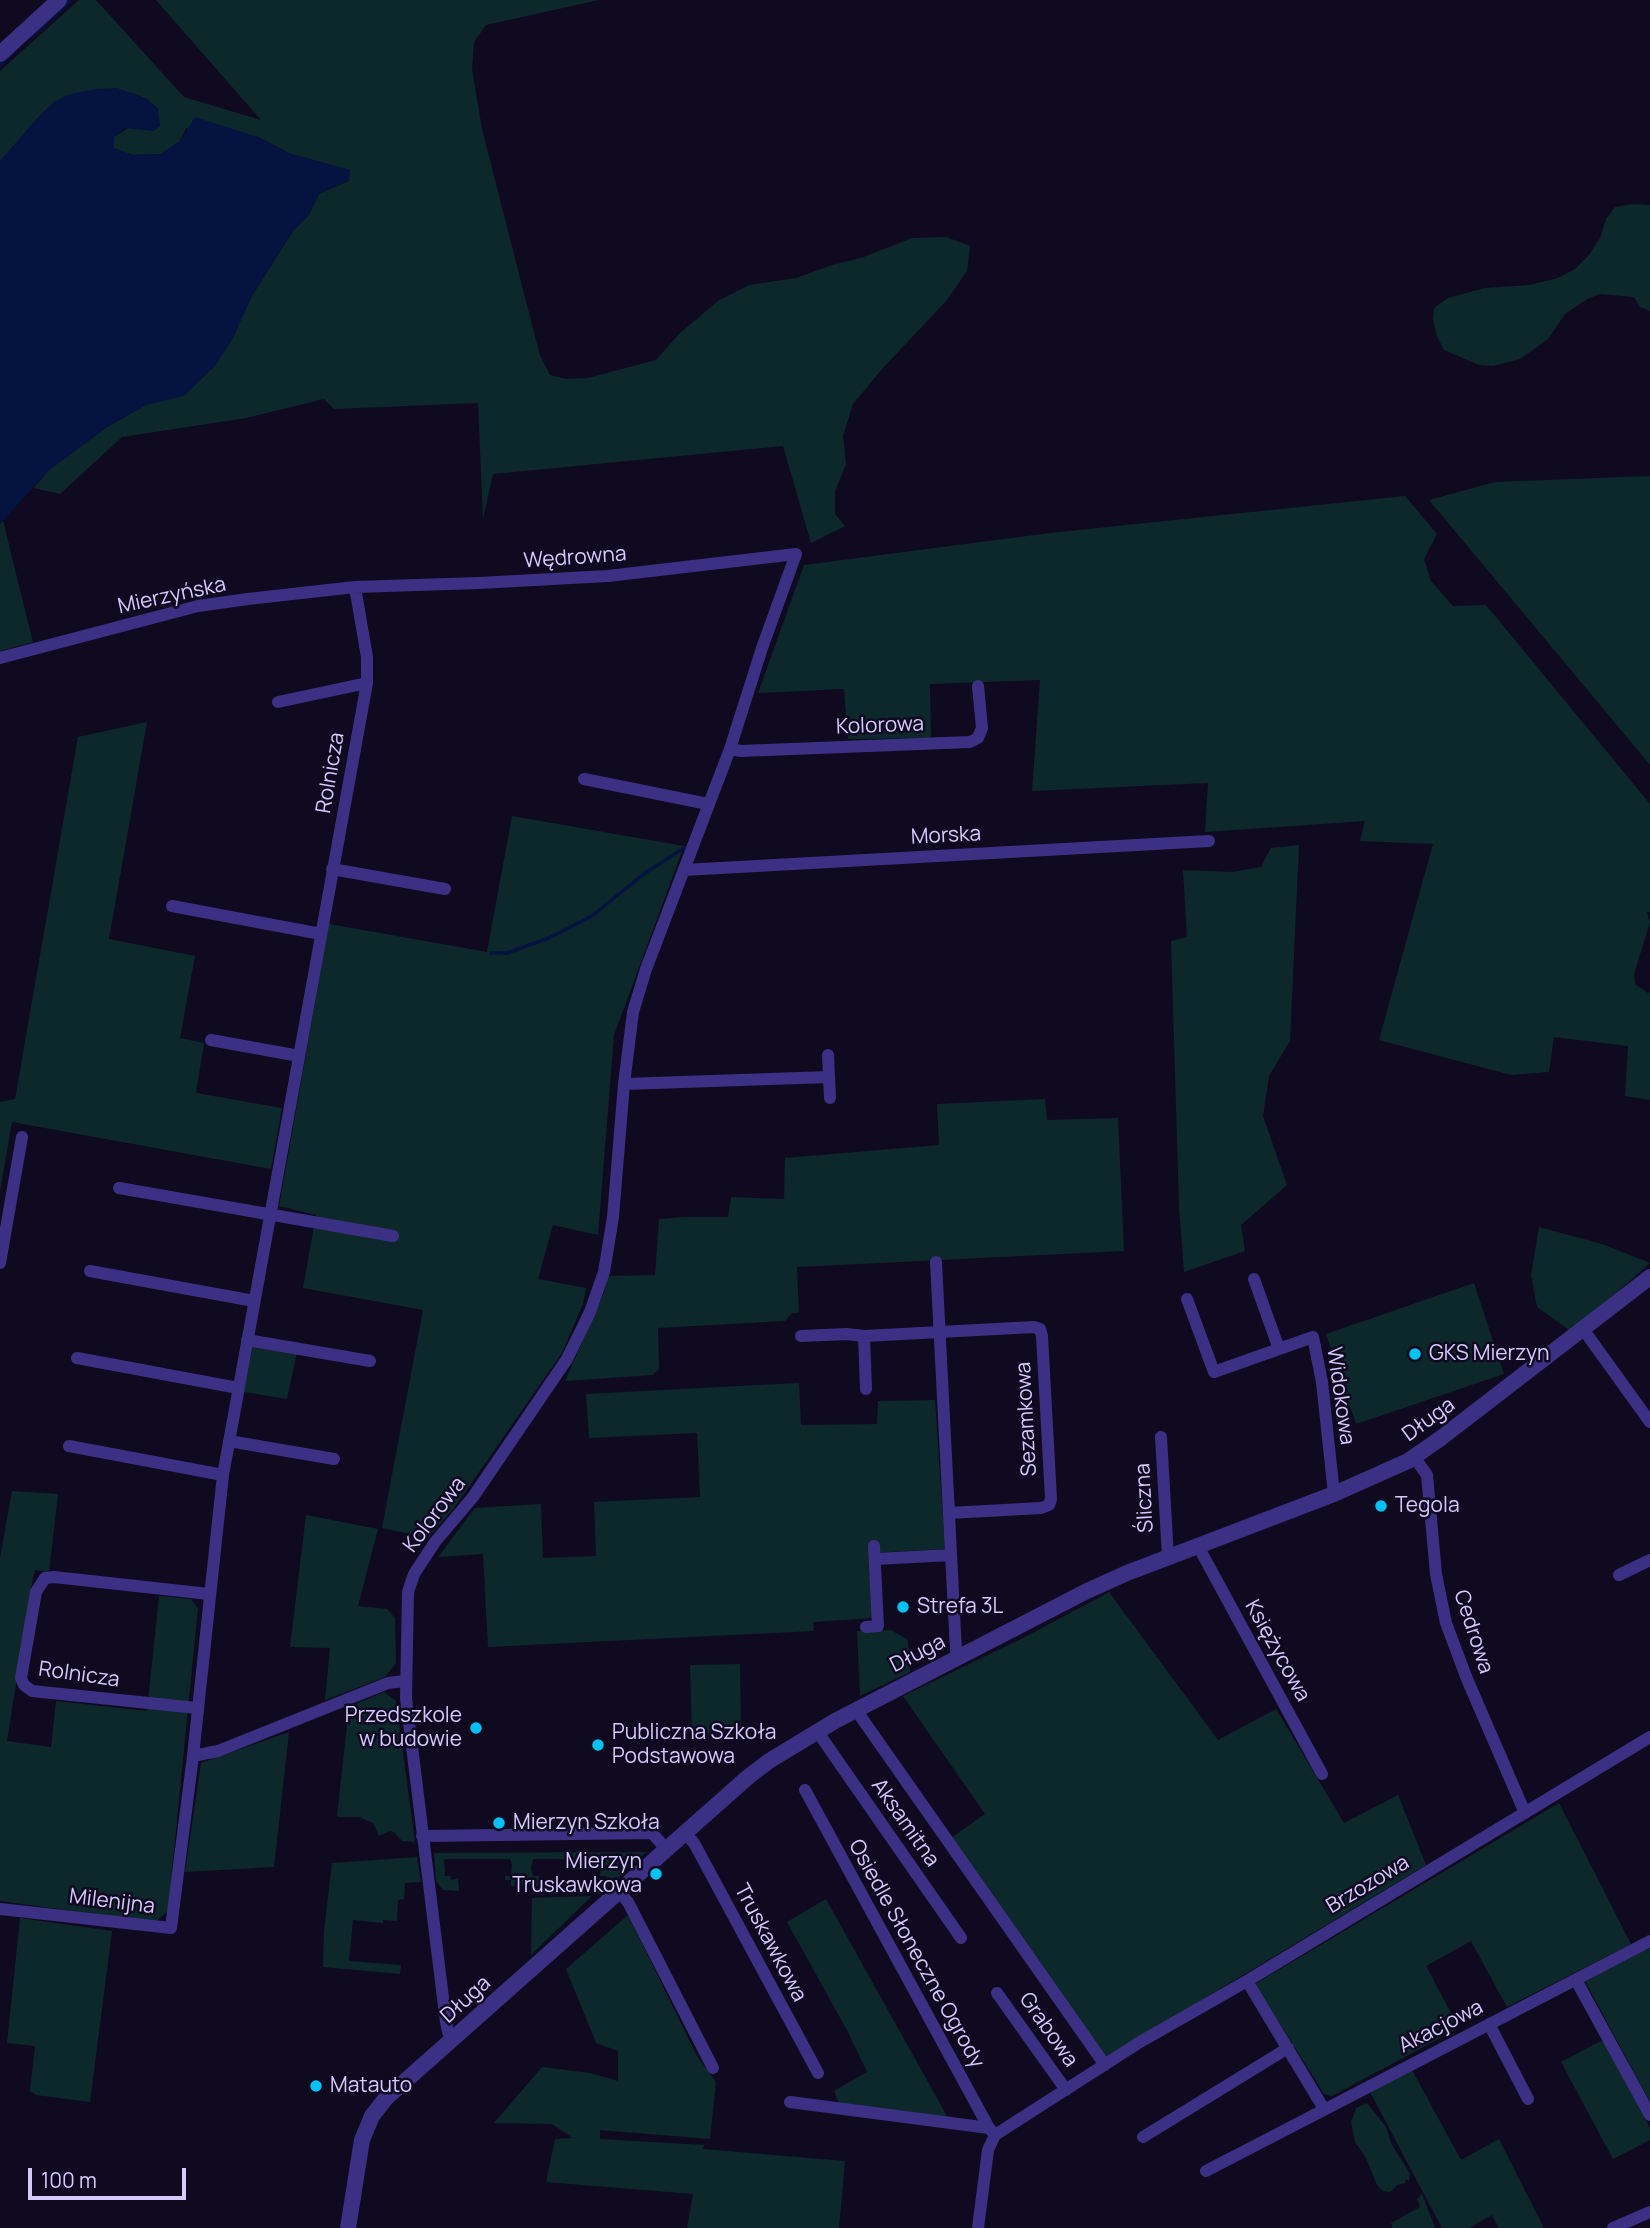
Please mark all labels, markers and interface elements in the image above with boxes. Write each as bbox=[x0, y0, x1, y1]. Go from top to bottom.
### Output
street label: Wędrowna bbox=[523, 542, 627, 574]
street label: Mierzyńska bbox=[116, 572, 228, 620]
street label: Kolorowa bbox=[836, 712, 924, 740]
street label: Rolnicza bbox=[311, 731, 351, 815]
street label: Morska bbox=[910, 822, 982, 850]
place label: GKS Mierzyn bbox=[1429, 1341, 1550, 1367]
street label: Widokowa bbox=[1321, 1346, 1359, 1446]
marker: GKS Mierzyn bbox=[1407, 1346, 1423, 1362]
street label: Sezamkowa bbox=[1011, 1361, 1043, 1477]
street label: Długa bbox=[1398, 1393, 1460, 1447]
street label: Śliczna bbox=[1131, 1463, 1159, 1533]
street label: Kolorowa bbox=[398, 1472, 472, 1558]
place label: Tegola bbox=[1395, 1493, 1460, 1519]
marker: Tegola bbox=[1373, 1498, 1389, 1514]
street label: Cedrowa bbox=[1448, 1587, 1498, 1677]
place label: Strefa 3L bbox=[917, 1594, 1003, 1620]
street label: Księżycowa bbox=[1239, 1596, 1315, 1706]
marker: Strefa 3L bbox=[895, 1599, 911, 1615]
street label: Długa bbox=[886, 1629, 950, 1679]
street label: Rolnicza bbox=[37, 1657, 121, 1693]
place label: Przedszkole w budowie bbox=[345, 1703, 462, 1753]
marker: Przedszkole w budowie bbox=[468, 1720, 484, 1736]
place label: Publiczna Szkoła Podstawowa bbox=[612, 1720, 776, 1770]
marker: Publiczna Szkoła Podstawowa bbox=[590, 1737, 606, 1753]
street label: Aksamitna bbox=[866, 1774, 944, 1872]
place label: Mierzyn Szkoła bbox=[513, 1810, 660, 1836]
marker: Mierzyn Szkoła bbox=[491, 1815, 507, 1831]
street label: Osiedle Słoneczne Ogrody bbox=[843, 1835, 989, 2073]
place label: Mierzyn Truskawkowa bbox=[512, 1849, 642, 1899]
street label: Brzozowa bbox=[1322, 1850, 1414, 1920]
marker: Mierzyn Truskawkowa bbox=[648, 1866, 664, 1882]
street label: Truskawkowa bbox=[728, 1880, 812, 2006]
street label: Milenijna bbox=[68, 1884, 156, 1920]
street label: Długa bbox=[436, 1971, 496, 2029]
street label: Grabowa bbox=[1013, 1988, 1083, 2072]
street label: Akacjowa bbox=[1395, 1995, 1487, 2059]
place label: Matauto bbox=[330, 2073, 412, 2099]
marker: Matauto bbox=[308, 2078, 324, 2094]
scale bar bbox=[32, 2154, 189, 2198]
text: 100 m bbox=[41, 2166, 97, 2194]

